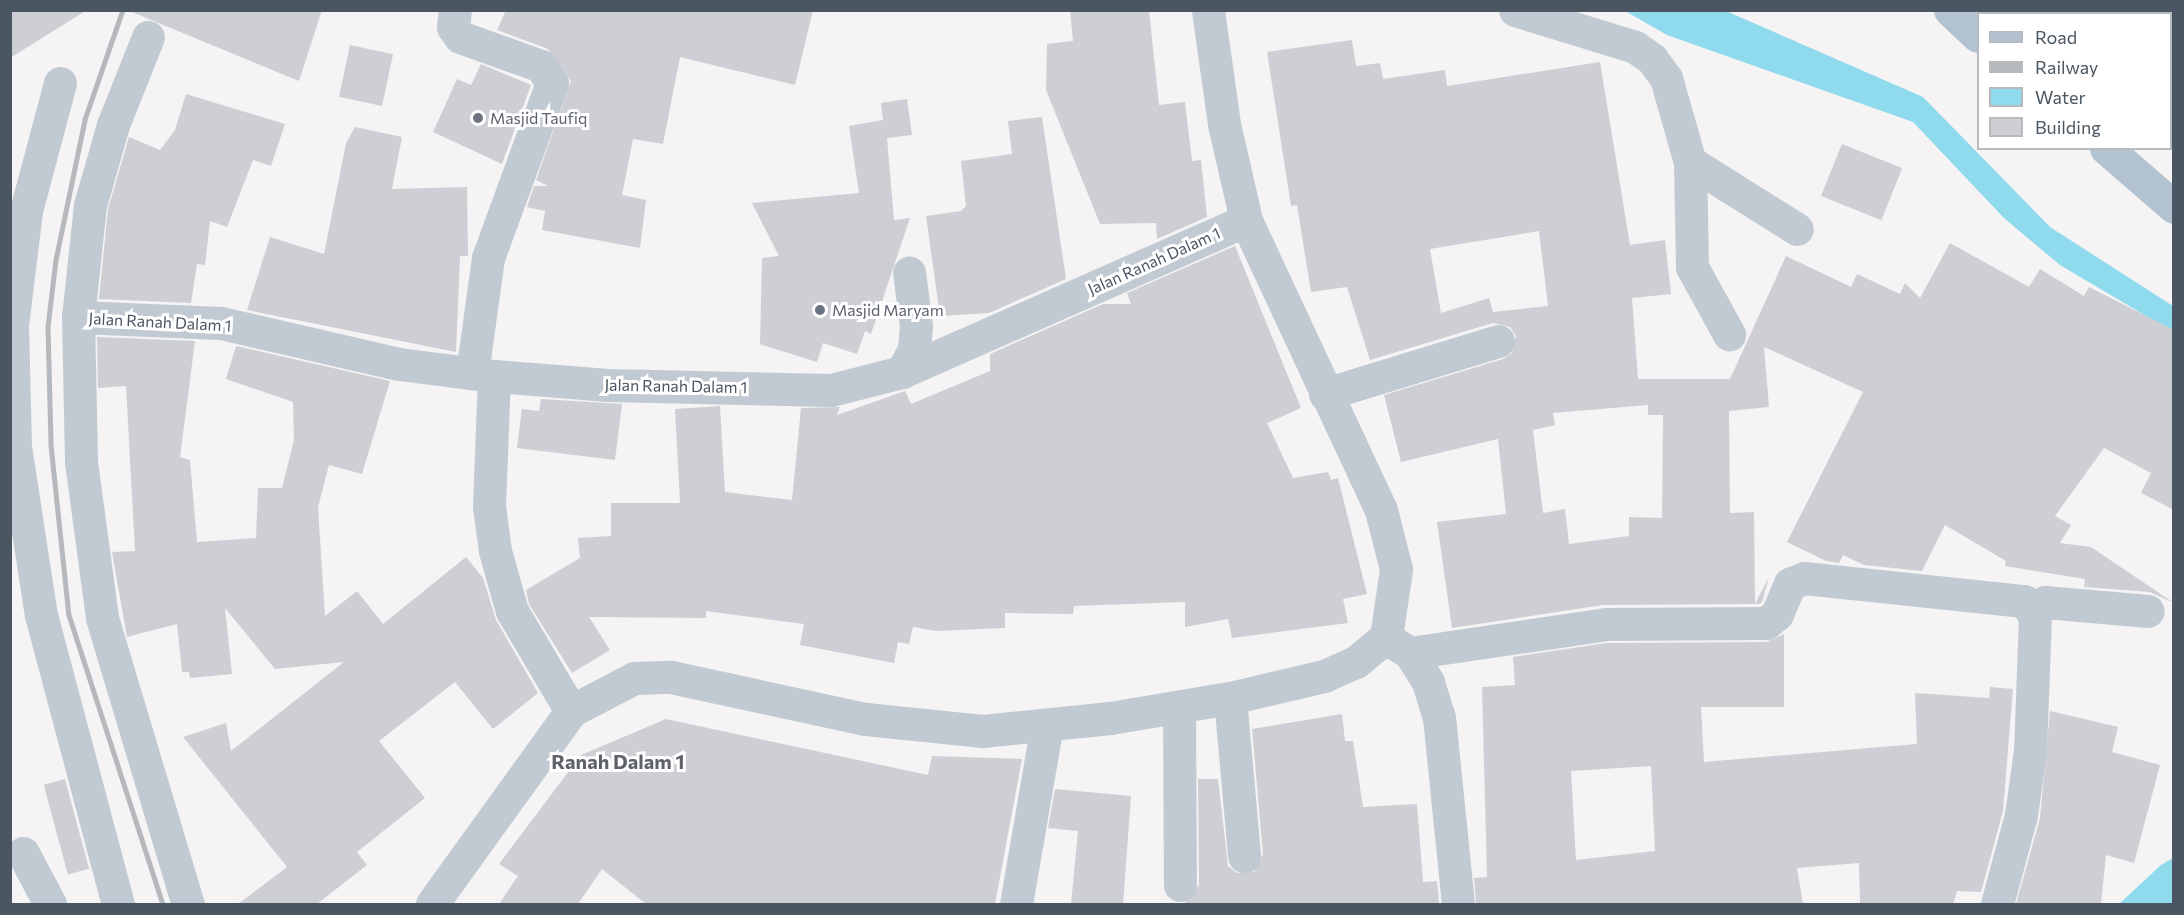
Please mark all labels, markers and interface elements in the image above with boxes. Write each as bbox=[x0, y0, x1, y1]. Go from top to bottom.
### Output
legend bbox=[1977, 12, 2172, 150]
text: Road bbox=[2035, 26, 2077, 48]
text: Railway bbox=[2035, 56, 2098, 78]
text: Water bbox=[2035, 86, 2086, 108]
place label: Masjid Taufiq bbox=[490, 108, 587, 128]
marker: Masjid Taufiq bbox=[471, 111, 485, 125]
text: Building bbox=[2035, 116, 2101, 138]
street label: Jalan Ranah Dalam 1 bbox=[1085, 223, 1223, 299]
place label: Masjid Maryam bbox=[832, 300, 944, 320]
marker: Masjid Maryam bbox=[813, 303, 827, 317]
street label: Jalan Ranah Dalam 1 bbox=[88, 309, 232, 335]
street label: Jalan Ranah Dalam 1 bbox=[604, 375, 748, 397]
district label: Ranah Dalam 1 bbox=[551, 749, 685, 773]

